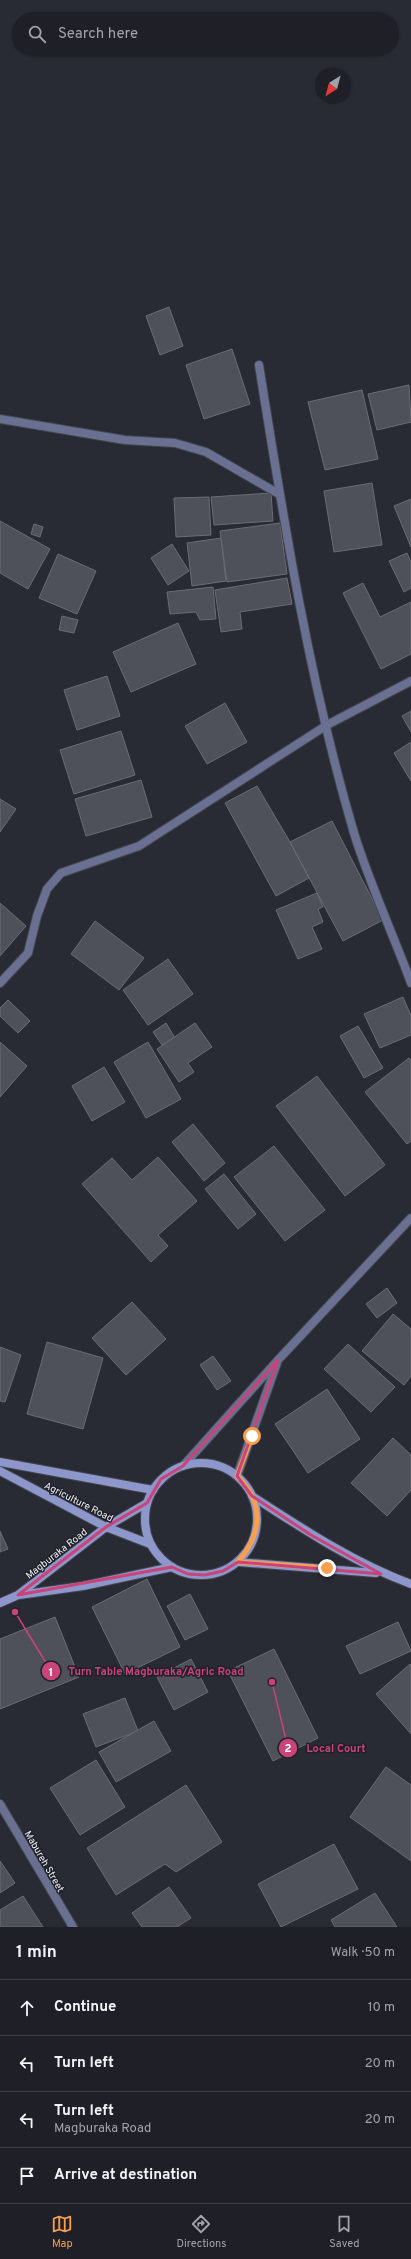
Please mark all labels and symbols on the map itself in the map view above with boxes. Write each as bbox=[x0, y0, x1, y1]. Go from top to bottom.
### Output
north arrow bbox=[315, 68, 351, 104]
route start bbox=[243, 1427, 261, 1445]
street label: Agriculture Road bbox=[42, 1479, 115, 1525]
street label: Magburaka Road bbox=[23, 1526, 90, 1582]
route end bbox=[318, 1559, 336, 1577]
callout: Turn Table Magburaka/Agric Road bbox=[41, 1660, 252, 1683]
text: 1 bbox=[49, 1665, 53, 1681]
text: Turn Table Magburaka/Agric Road bbox=[68, 1665, 244, 1679]
callout: Local Court bbox=[278, 1736, 373, 1759]
text: 2 bbox=[284, 1741, 292, 1757]
text: Local Court bbox=[306, 1742, 366, 1756]
street label: Mabureh Street bbox=[21, 1829, 67, 1895]

